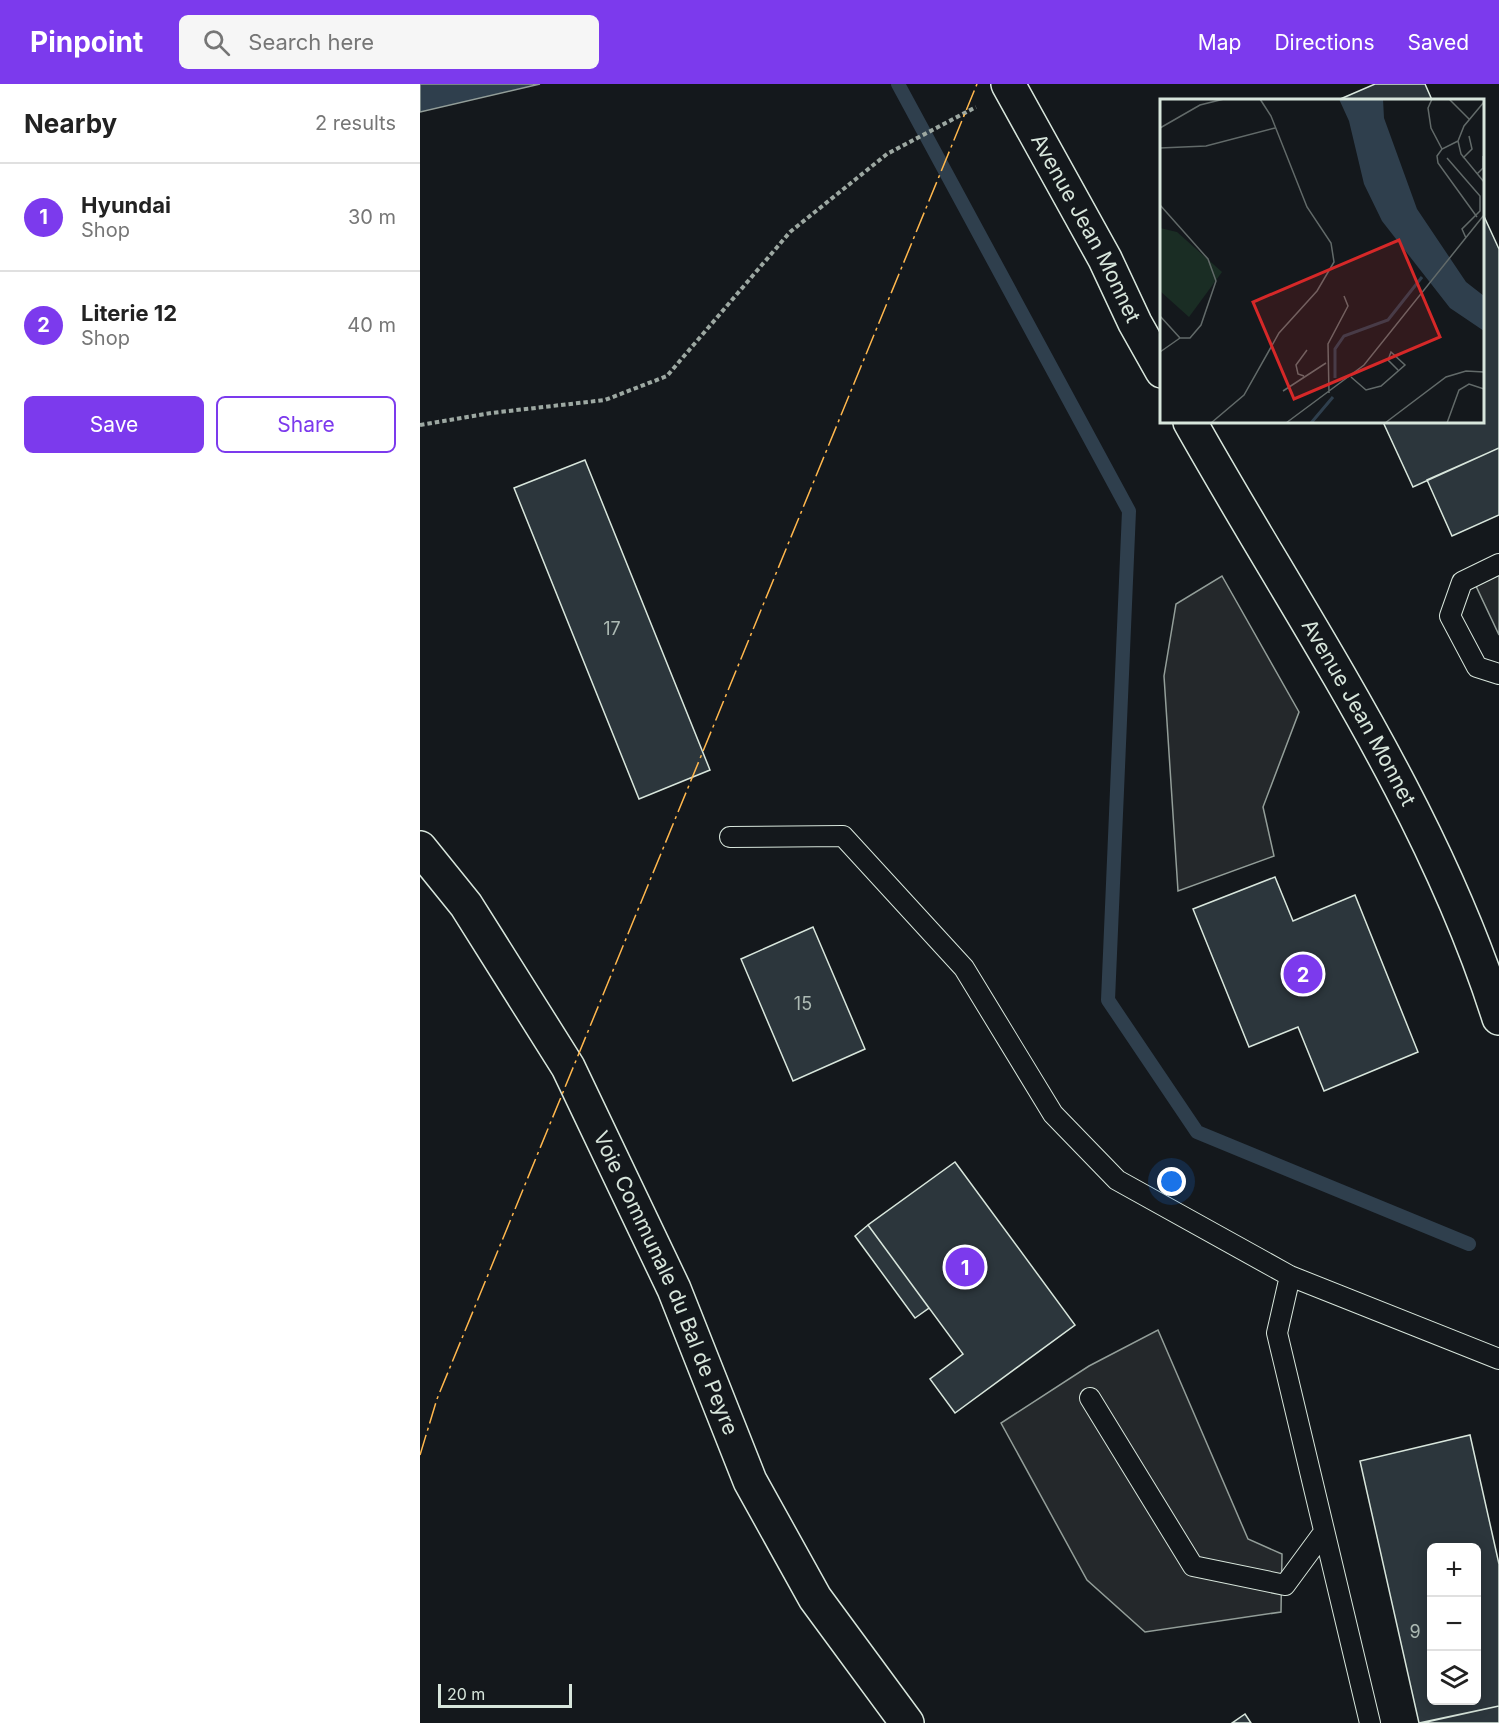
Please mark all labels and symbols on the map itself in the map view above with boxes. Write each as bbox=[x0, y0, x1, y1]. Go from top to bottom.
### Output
inset map bbox=[1160, 99, 1484, 423]
street label: Avenue Jean Monnet bbox=[1026, 129, 1146, 327]
street label: Avenue Jean Monnet bbox=[1297, 615, 1421, 810]
house number: 17 bbox=[603, 618, 621, 639]
pin: 2 bbox=[1284, 952, 1322, 996]
house number: 15 bbox=[794, 993, 812, 1014]
street label: Voie Communale du Bal de Peyre bbox=[588, 1127, 744, 1438]
your location bbox=[1157, 1167, 1186, 1196]
pin: 1 bbox=[946, 1244, 984, 1290]
house number: 9 bbox=[1409, 1621, 1421, 1642]
scale bar bbox=[438, 1681, 572, 1708]

